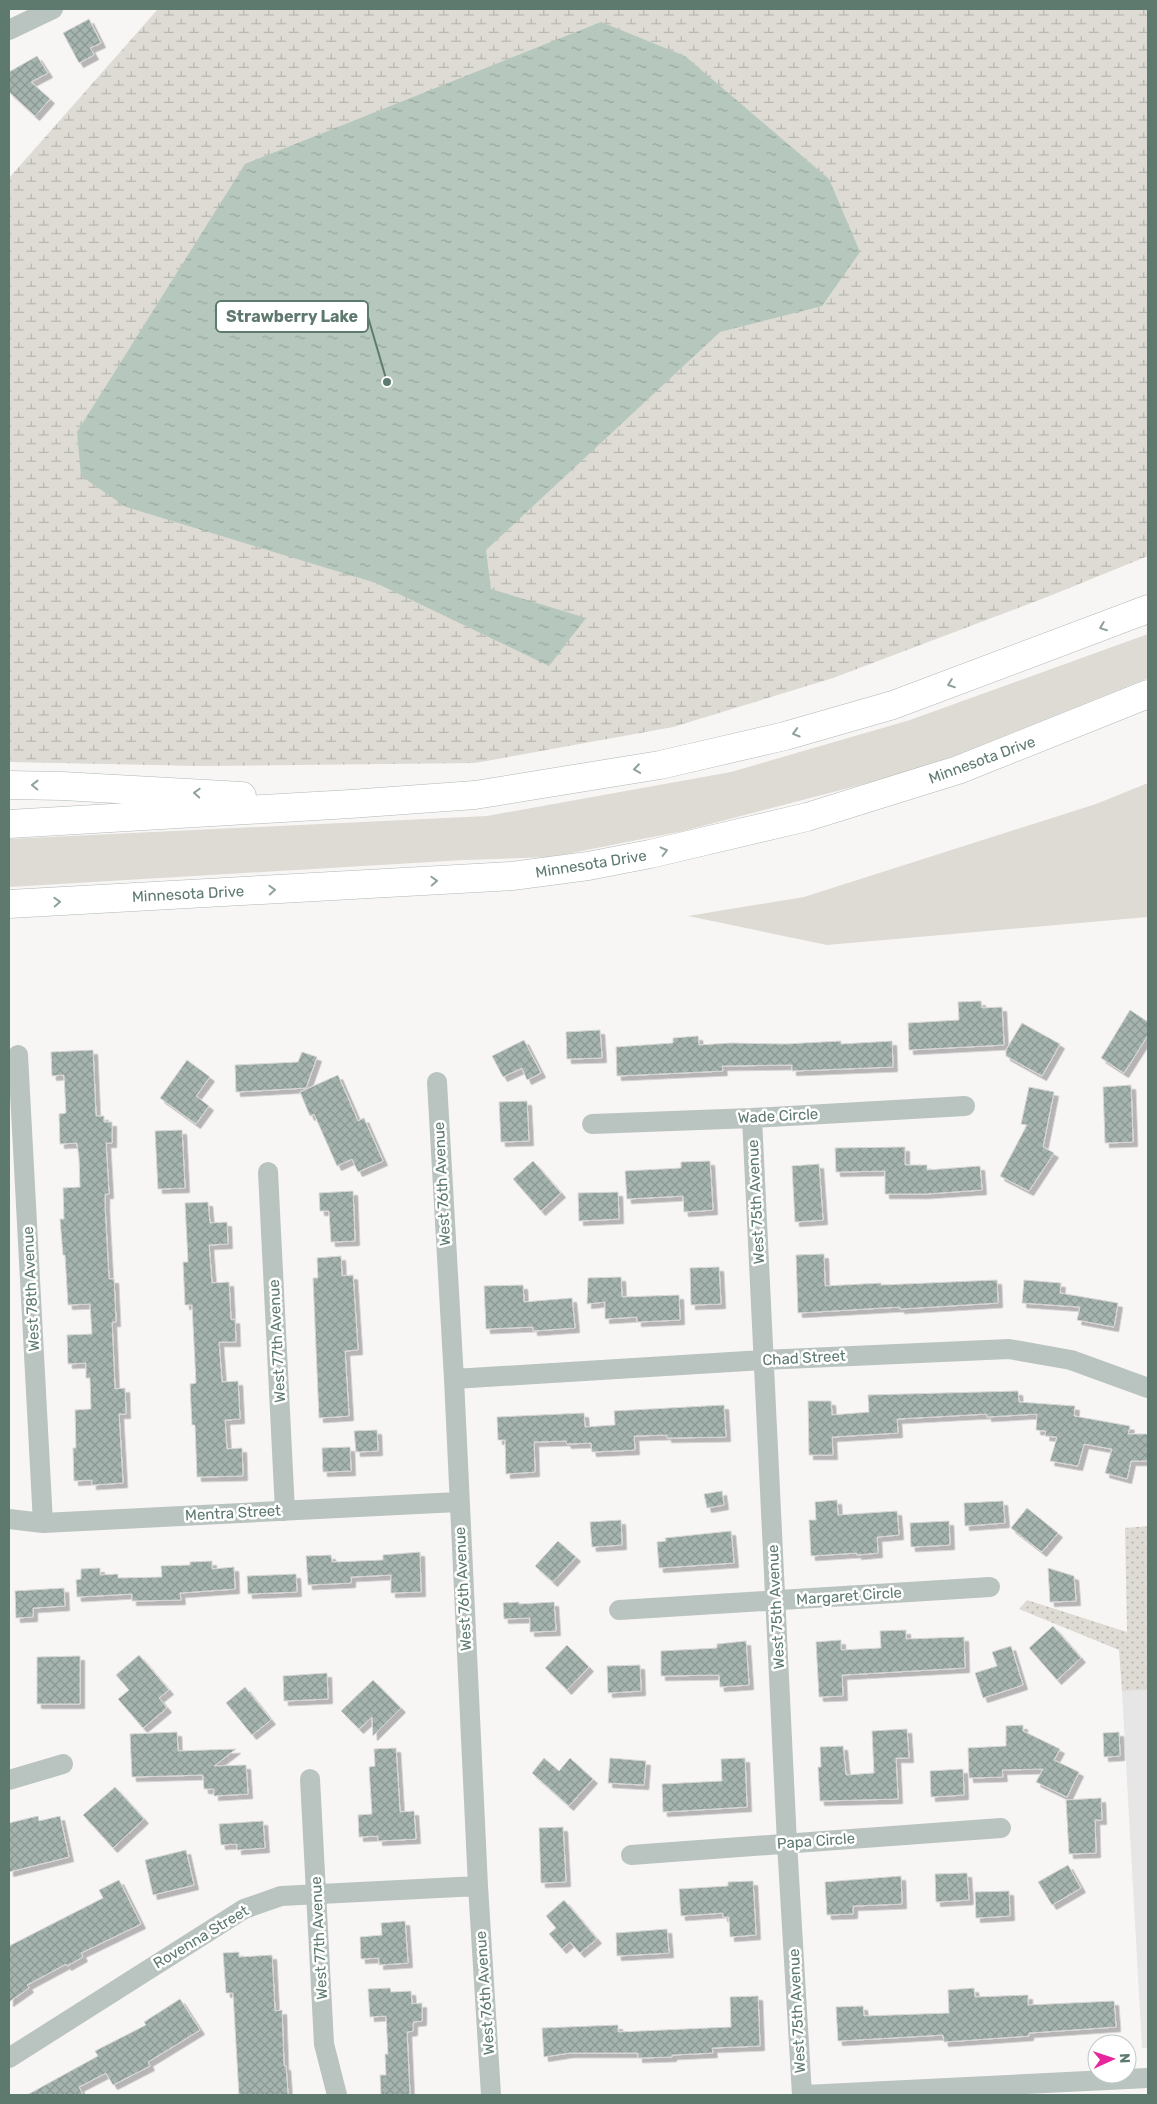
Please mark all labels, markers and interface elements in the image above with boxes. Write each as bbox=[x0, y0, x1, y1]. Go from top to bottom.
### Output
callout: Strawberry Lake bbox=[216, 301, 368, 332]
text: Strawberry Lake bbox=[226, 307, 358, 326]
one-way arrow bbox=[1099, 621, 1108, 632]
one-way arrow bbox=[947, 678, 956, 688]
one-way arrow bbox=[792, 727, 800, 737]
street label: Minnesota Drive bbox=[926, 732, 1038, 788]
one-way arrow bbox=[633, 763, 642, 773]
one-way arrow bbox=[31, 780, 38, 790]
one-way arrow bbox=[193, 788, 201, 799]
street label: Minnesota Drive bbox=[534, 846, 648, 882]
one-way arrow bbox=[660, 846, 669, 857]
one-way arrow bbox=[431, 875, 439, 886]
street label: Minnesota Drive bbox=[131, 882, 245, 906]
one-way arrow bbox=[268, 884, 276, 895]
one-way arrow bbox=[54, 896, 62, 907]
street label: Wade Circle bbox=[737, 1105, 819, 1127]
street label: West 76th Avenue bbox=[430, 1121, 454, 1247]
street label: West 75th Avenue bbox=[744, 1139, 768, 1265]
street label: West 78th Avenue bbox=[19, 1226, 43, 1352]
street label: West 77th Avenue bbox=[265, 1279, 289, 1403]
street label: Chad Street bbox=[762, 1347, 846, 1369]
street label: Mentra Street bbox=[185, 1501, 282, 1525]
street label: West 76th Avenue bbox=[451, 1526, 475, 1652]
street label: West 75th Avenue bbox=[764, 1544, 788, 1670]
street label: Margaret Circle bbox=[796, 1583, 902, 1609]
street label: Papa Circle bbox=[776, 1829, 856, 1853]
street label: West 77th Avenue bbox=[307, 1876, 331, 2000]
street label: Rovenna Street bbox=[150, 1901, 252, 1973]
street label: West 76th Avenue bbox=[472, 1930, 498, 2056]
street label: West 75th Avenue bbox=[785, 1948, 809, 2074]
north arrow bbox=[1087, 2034, 1137, 2084]
text: N bbox=[1116, 2053, 1133, 2064]

